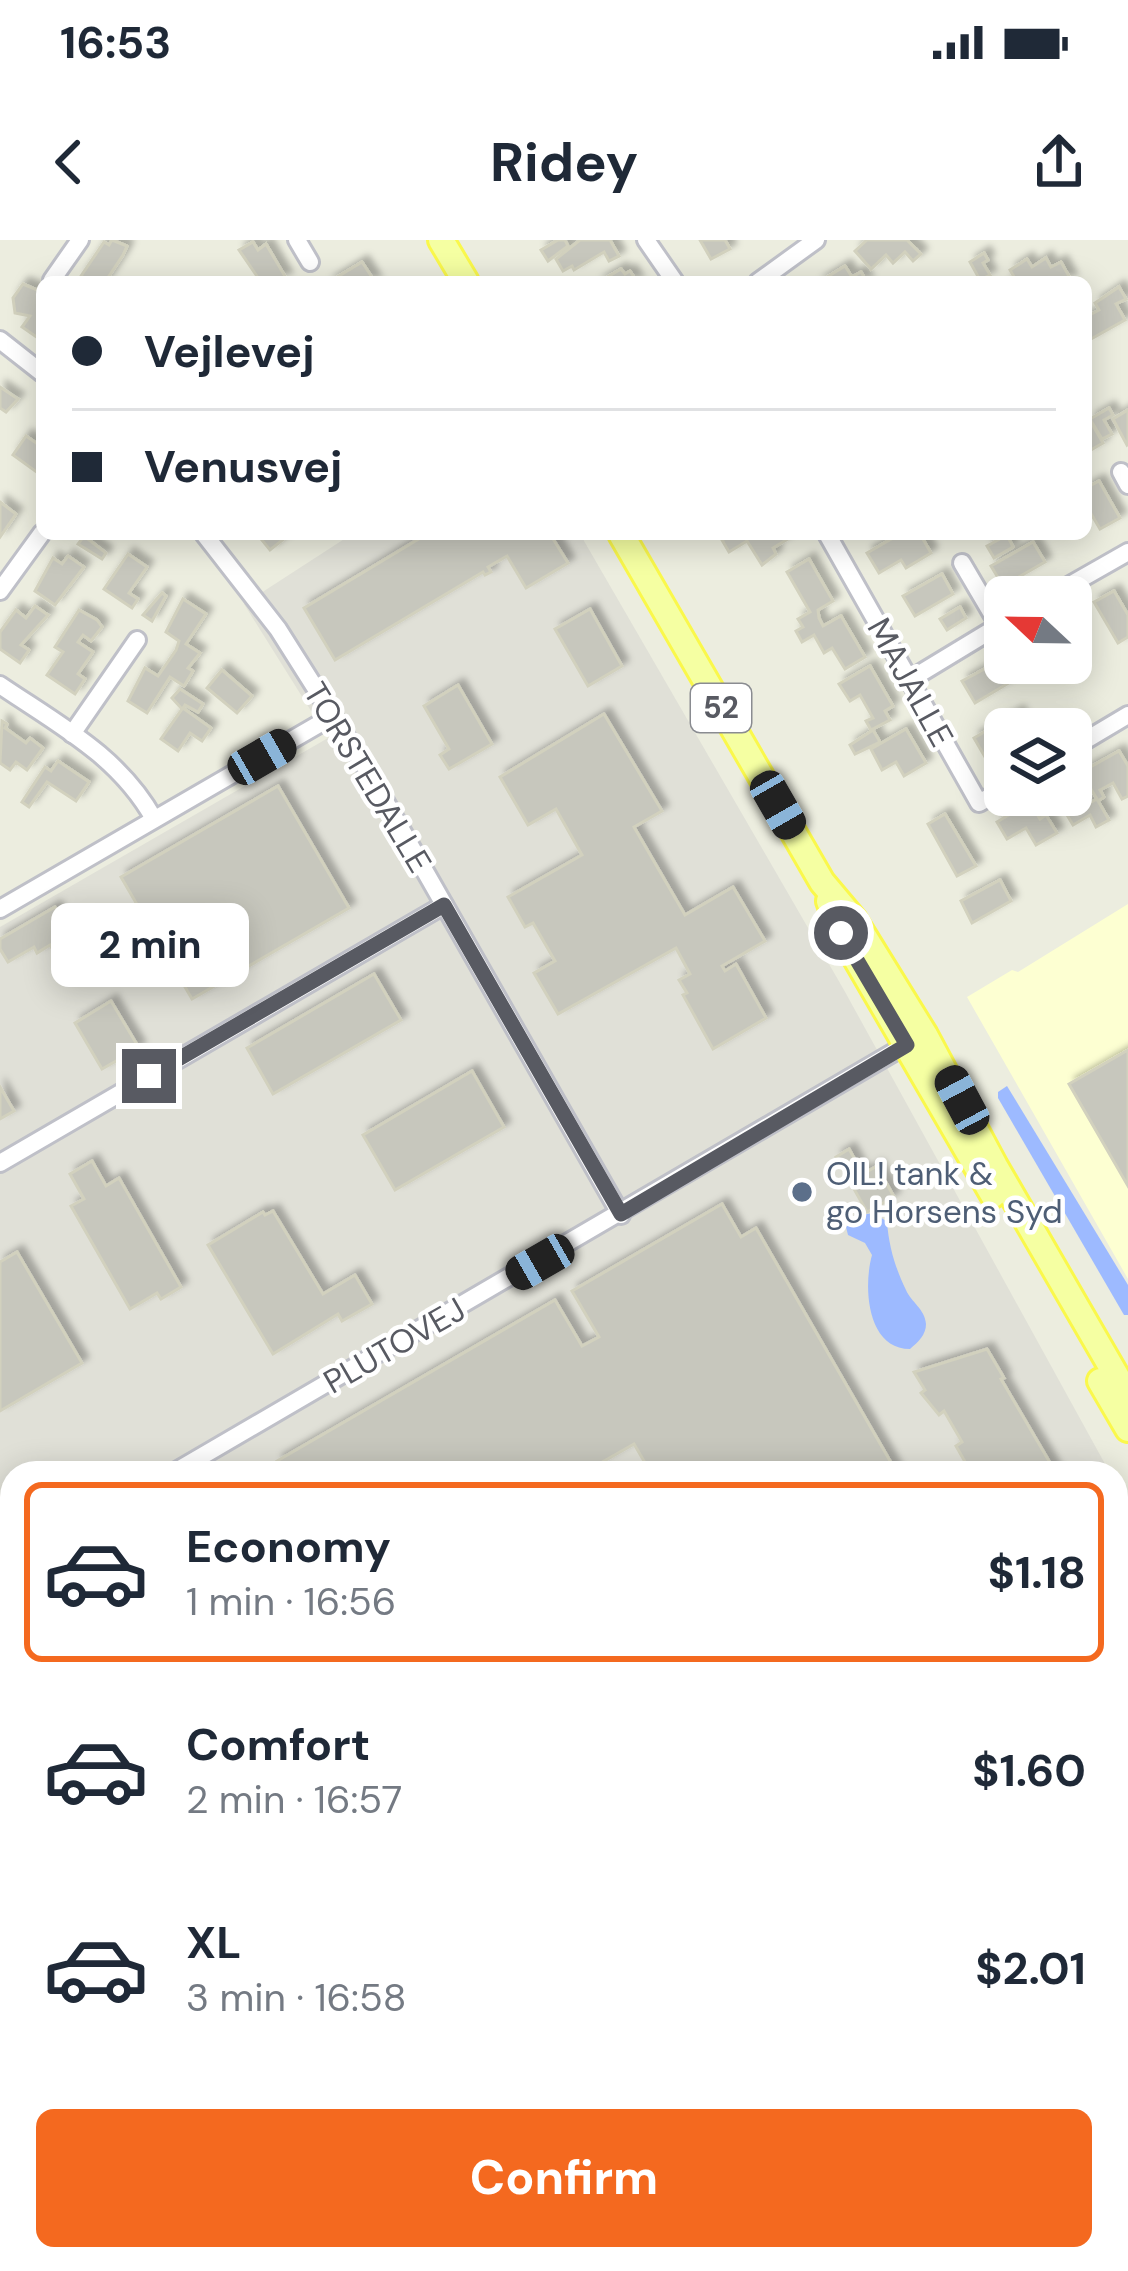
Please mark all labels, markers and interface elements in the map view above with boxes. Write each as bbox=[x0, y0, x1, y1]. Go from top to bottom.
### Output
text: 16:53 bbox=[60, 13, 171, 72]
text: Ridey bbox=[490, 127, 638, 198]
icon: back bbox=[36, 129, 102, 195]
icon: share bbox=[1026, 129, 1092, 195]
text: Vejlevej bbox=[144, 322, 315, 381]
text: Venusvej bbox=[144, 437, 342, 496]
north arrow bbox=[984, 576, 1092, 684]
map controls bbox=[984, 576, 1092, 816]
street label: MAJALLE bbox=[858, 610, 963, 754]
street label: TORSTEDALLE bbox=[294, 674, 441, 880]
road number: 52 bbox=[691, 684, 751, 732]
button: layers bbox=[984, 708, 1092, 816]
car bbox=[222, 723, 302, 791]
car bbox=[744, 765, 812, 845]
callout: 2 min bbox=[50, 902, 248, 986]
route start bbox=[814, 906, 868, 960]
text: 2 min bbox=[98, 919, 202, 970]
route end bbox=[122, 1049, 176, 1103]
car bbox=[929, 1060, 995, 1140]
place label: OIL! tank & go Horsens Syd bbox=[826, 1152, 1063, 1233]
marker: OIL! tank & go Horsens Syd bbox=[789, 1179, 815, 1205]
car bbox=[500, 1228, 580, 1296]
street label: PLUTOVEJ bbox=[316, 1288, 473, 1403]
text: Economy bbox=[186, 1517, 391, 1576]
icon: car bbox=[42, 1518, 150, 1626]
text: $1.18 bbox=[988, 1543, 1086, 1602]
text: 1 min · 16:56 bbox=[186, 1576, 396, 1627]
text: Comfort bbox=[186, 1715, 370, 1774]
icon: car bbox=[42, 1716, 150, 1824]
text: $1.60 bbox=[972, 1741, 1086, 1800]
text: 2 min · 16:57 bbox=[186, 1774, 402, 1825]
text: XL bbox=[186, 1913, 241, 1972]
icon: car bbox=[42, 1914, 150, 2022]
text: $2.01 bbox=[975, 1939, 1086, 1998]
text: 3 min · 16:58 bbox=[186, 1972, 406, 2023]
button: Confirm bbox=[36, 2109, 1092, 2247]

